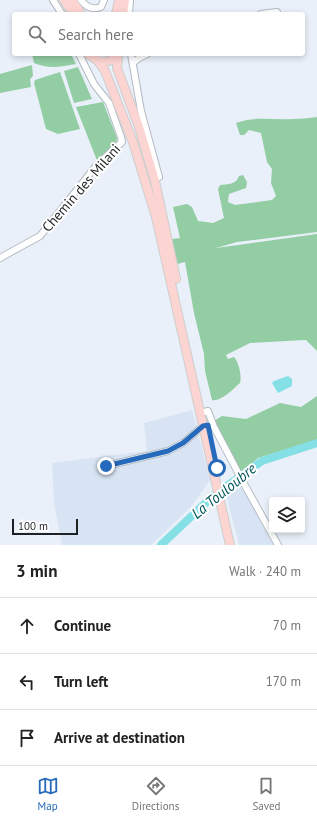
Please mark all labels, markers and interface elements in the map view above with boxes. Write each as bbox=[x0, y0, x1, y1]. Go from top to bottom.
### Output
search box bbox=[12, 12, 305, 56]
icon: search bbox=[26, 23, 48, 45]
text: Search here bbox=[58, 25, 134, 44]
street label: Chemin des Milani bbox=[38, 140, 124, 236]
route end bbox=[97, 457, 115, 475]
water label: La Touloubre bbox=[187, 459, 260, 523]
route start bbox=[208, 459, 226, 477]
map controls bbox=[269, 497, 305, 533]
button: layers bbox=[269, 497, 305, 533]
scale bar bbox=[12, 517, 78, 536]
text: 100 m bbox=[18, 519, 48, 533]
text: 3 min bbox=[16, 560, 57, 582]
text: Walk · 240 m bbox=[229, 563, 301, 580]
icon: ahead bbox=[16, 615, 38, 637]
text: Continue bbox=[54, 616, 111, 635]
text: 70 m bbox=[273, 617, 301, 634]
icon: left bbox=[16, 671, 38, 693]
text: Turn left bbox=[54, 672, 108, 691]
text: 170 m bbox=[266, 673, 301, 690]
icon: arrive bbox=[16, 727, 38, 749]
text: Arrive at destination bbox=[54, 728, 185, 747]
tab: Map bbox=[37, 775, 59, 813]
tab: Directions bbox=[132, 775, 179, 813]
tab: Saved bbox=[252, 775, 280, 813]

